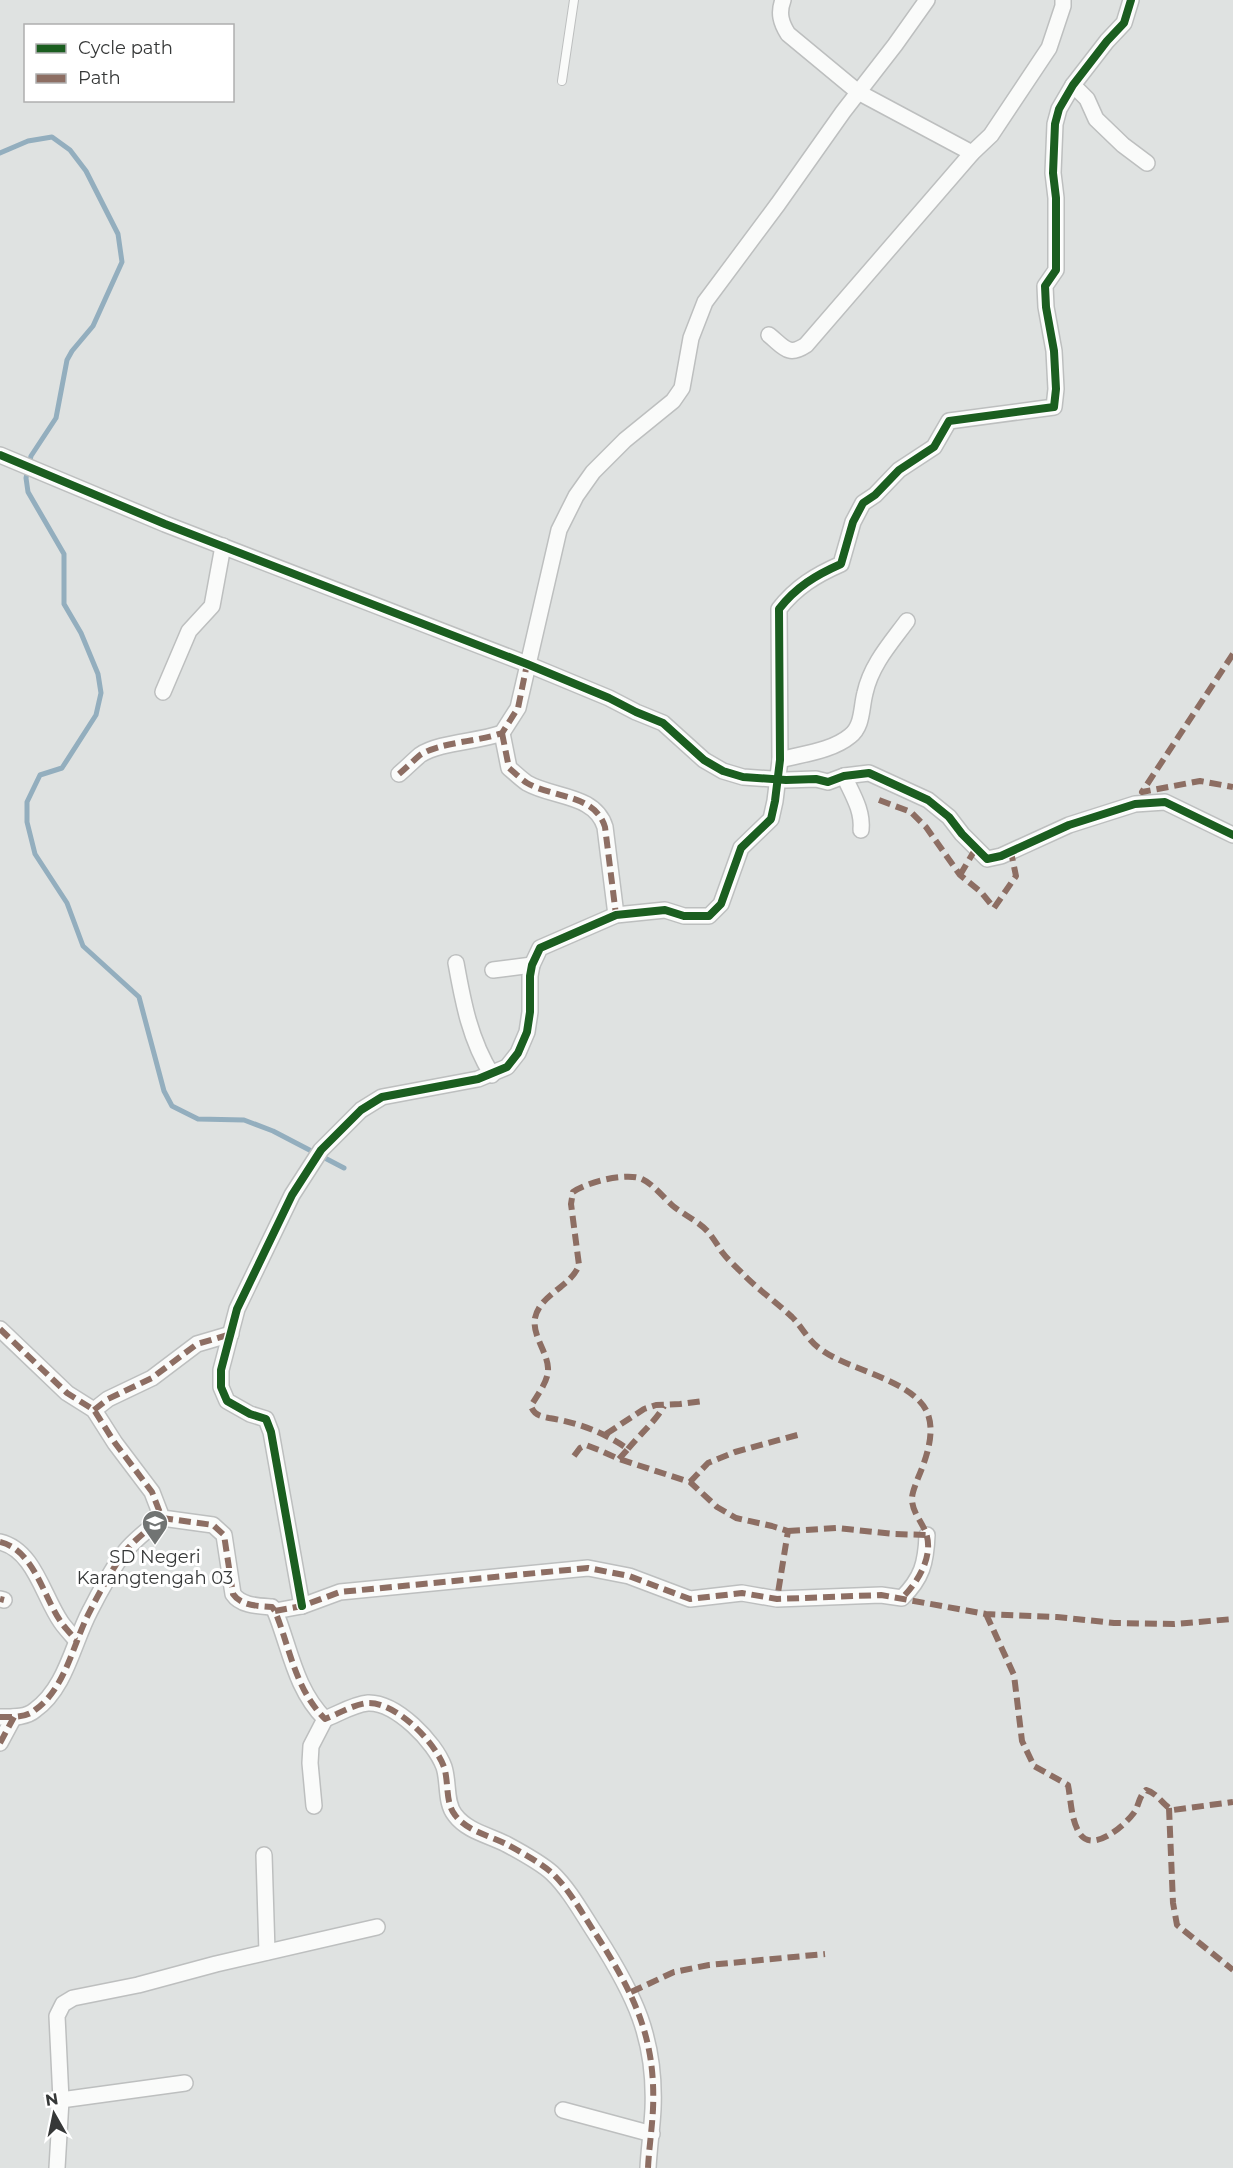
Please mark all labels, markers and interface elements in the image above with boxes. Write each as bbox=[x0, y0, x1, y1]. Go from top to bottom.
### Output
legend bbox=[24, 24, 234, 102]
text: Cycle path bbox=[78, 37, 173, 59]
text: Path bbox=[78, 67, 121, 89]
school or university icon: SD Negeri Karangtengah 03 bbox=[140, 1508, 170, 1546]
place label: SD Negeri Karangtengah 03 bbox=[77, 1546, 233, 1589]
north arrow bbox=[24, 2084, 84, 2144]
text: N bbox=[44, 2089, 60, 2110]

